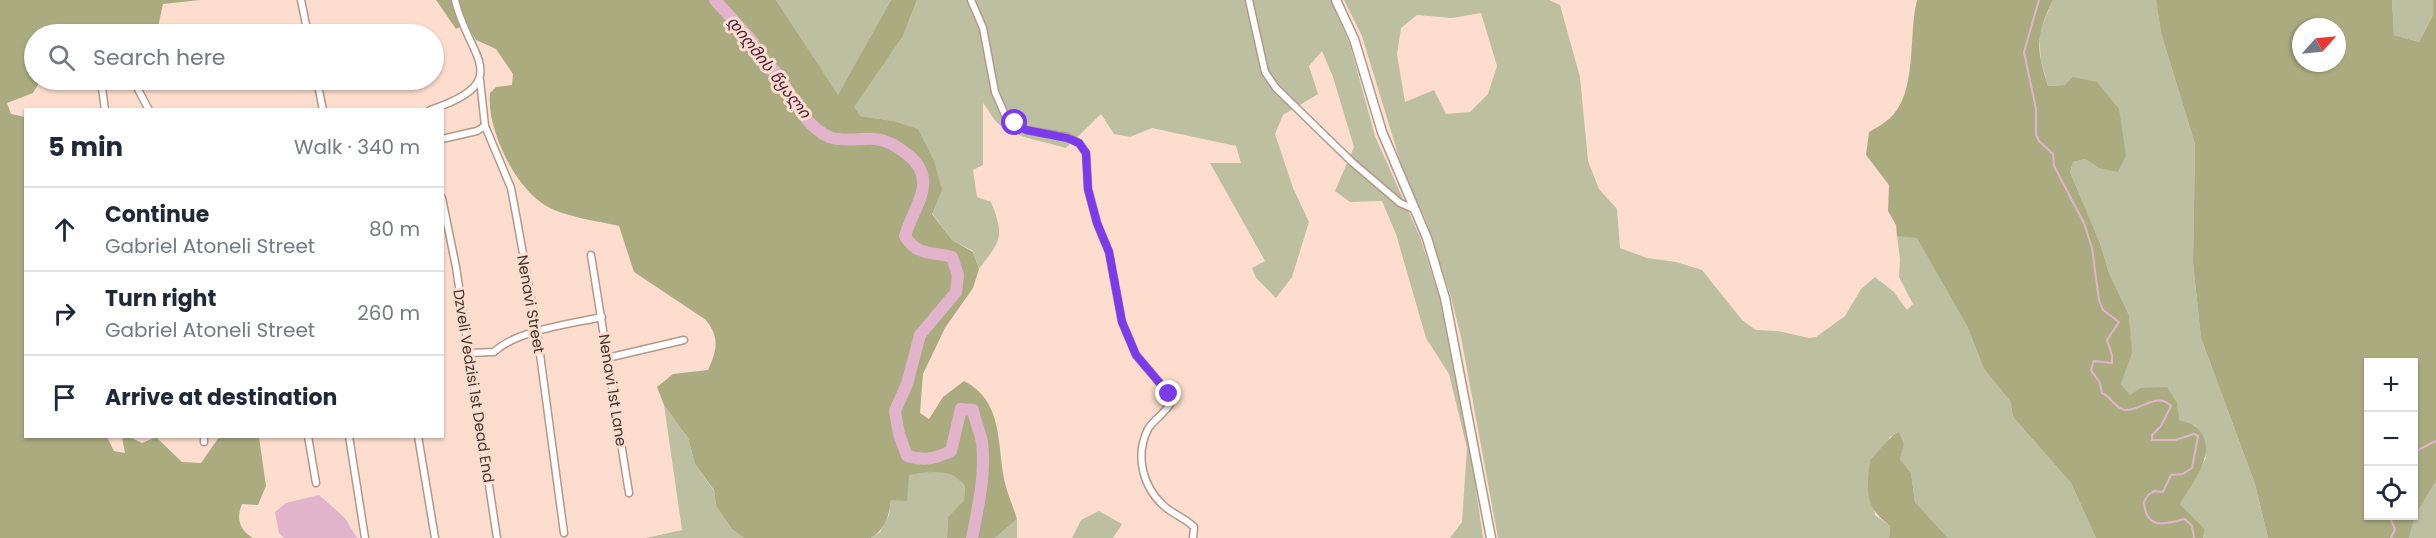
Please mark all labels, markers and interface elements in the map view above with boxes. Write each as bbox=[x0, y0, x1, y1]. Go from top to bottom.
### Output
water label: დიღმის წყალი bbox=[722, 11, 817, 124]
north arrow bbox=[2292, 18, 2346, 72]
search box bbox=[24, 24, 444, 90]
icon: search bbox=[45, 41, 78, 74]
text: Search here bbox=[93, 42, 226, 73]
route start bbox=[1001, 109, 1027, 135]
text: 5 min bbox=[48, 129, 123, 165]
text: Walk · 340 m bbox=[294, 133, 420, 161]
text: Continue bbox=[105, 199, 209, 230]
icon: ahead bbox=[48, 213, 81, 246]
text: 80 m bbox=[369, 215, 420, 243]
text: Gabriel Atoneli Street bbox=[105, 232, 315, 260]
street label: Nenavi Street bbox=[512, 253, 550, 355]
text: Turn right bbox=[105, 283, 216, 314]
street label: Dzveli Vedzisi 1st Dead End bbox=[448, 288, 500, 484]
icon: right bbox=[48, 297, 81, 330]
text: 260 m bbox=[357, 299, 420, 327]
text: Gabriel Atoneli Street bbox=[105, 316, 315, 344]
street label: Nenavi 1st Lane bbox=[594, 332, 632, 448]
map controls bbox=[2364, 358, 2418, 520]
button: + bbox=[2364, 358, 2418, 412]
route end bbox=[1155, 380, 1181, 406]
icon: arrive bbox=[48, 381, 81, 414]
text: Arrive at destination bbox=[105, 382, 337, 413]
button: − bbox=[2364, 412, 2418, 466]
button: locate bbox=[2364, 466, 2418, 520]

